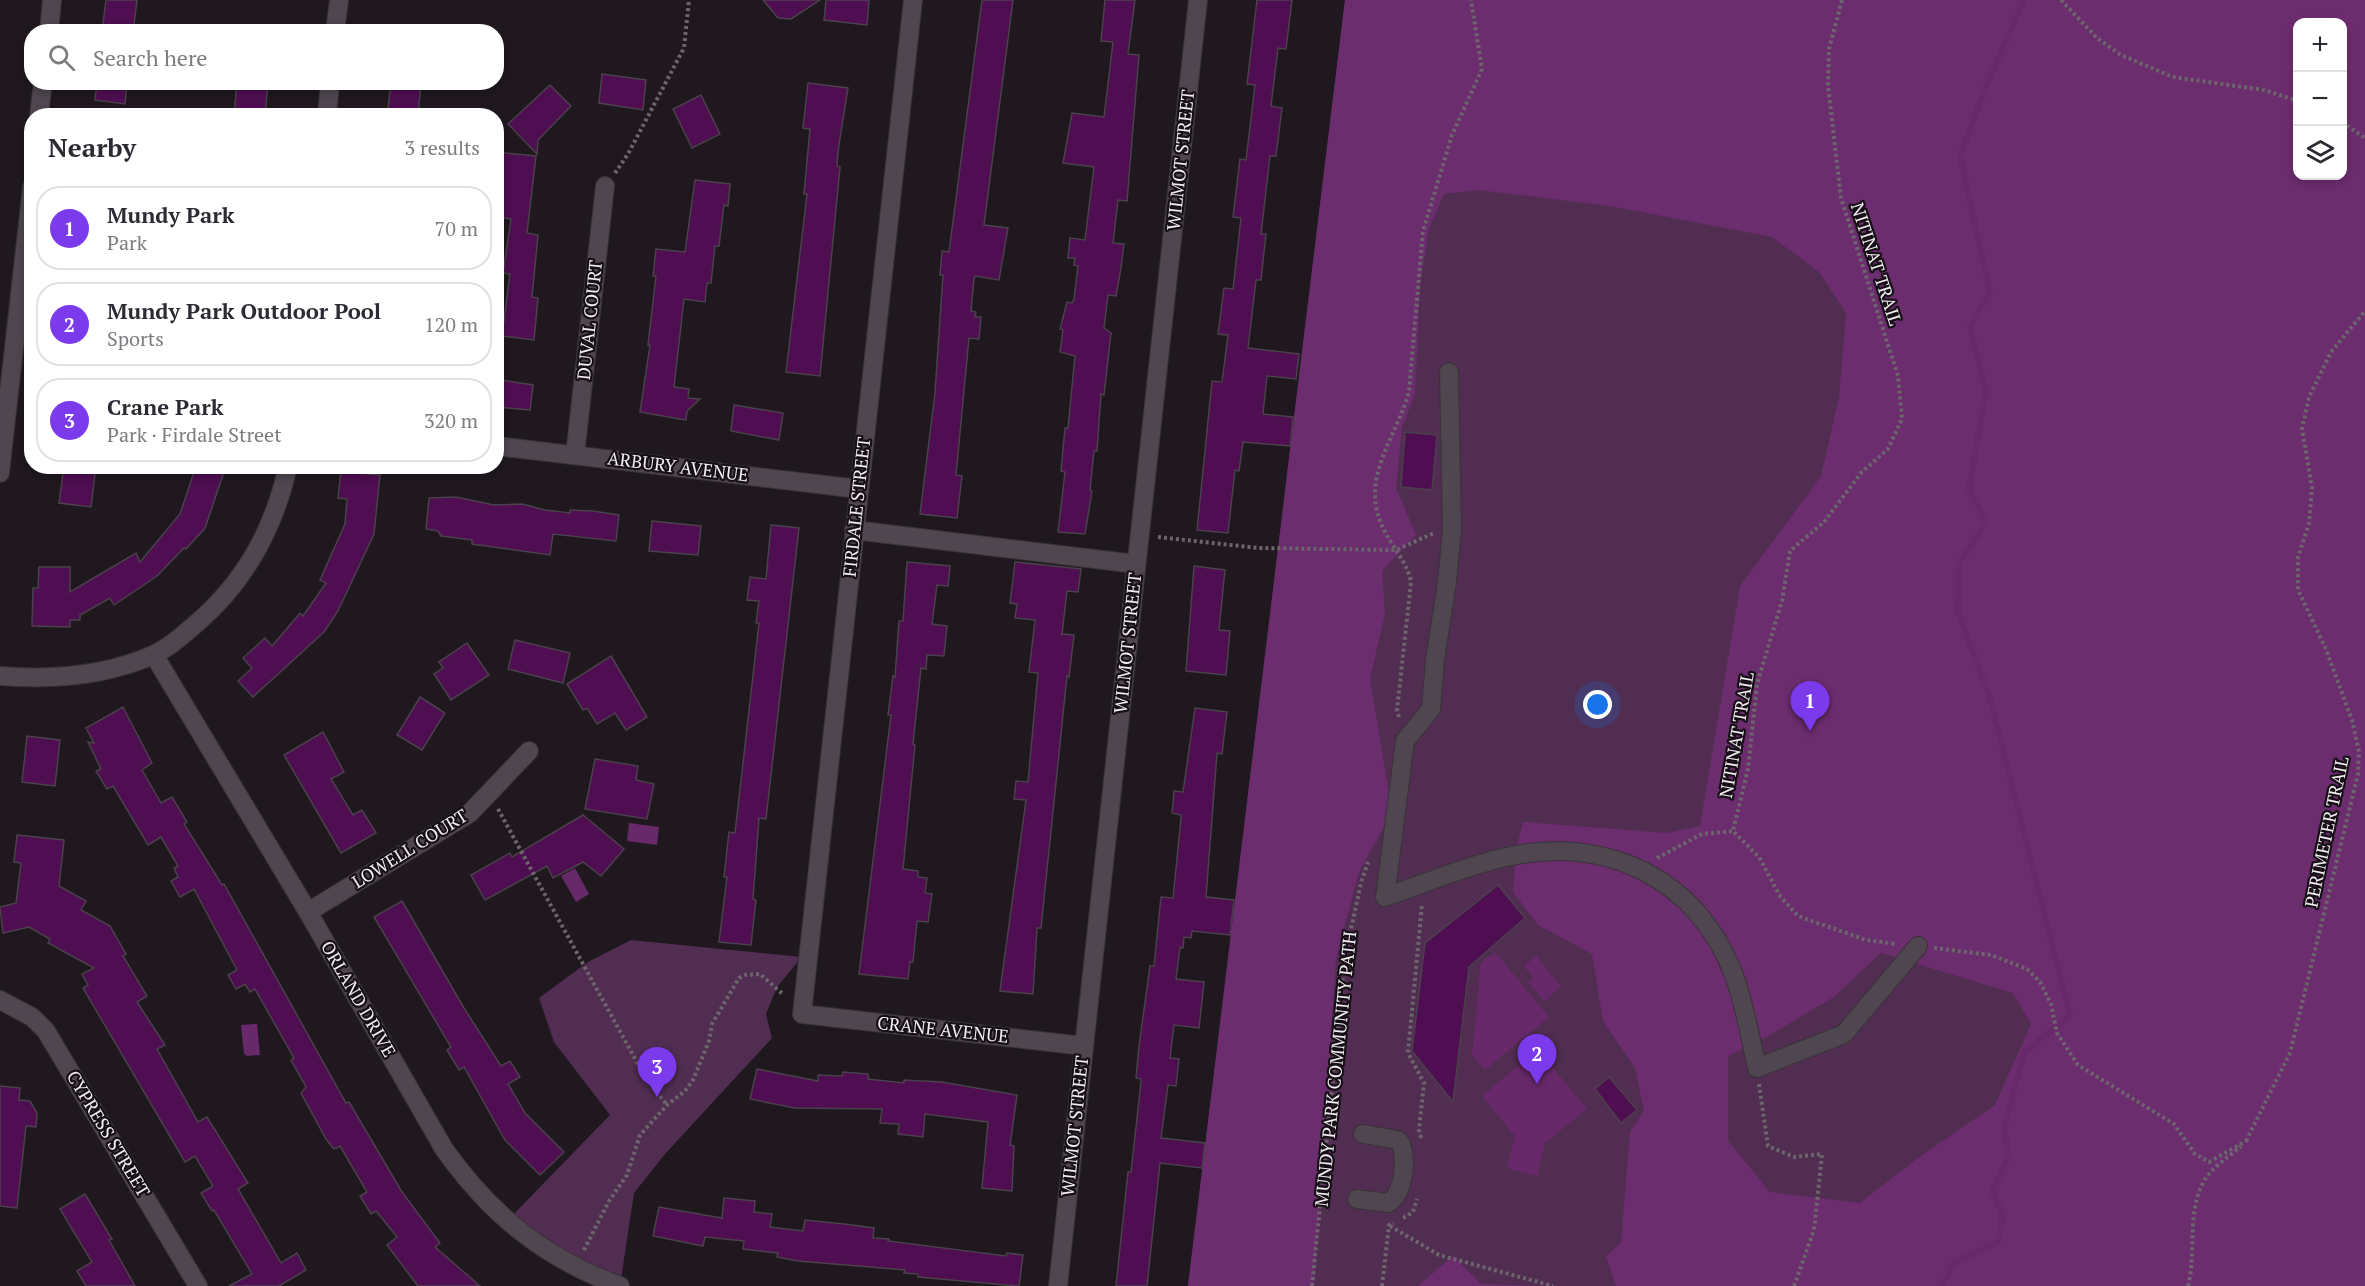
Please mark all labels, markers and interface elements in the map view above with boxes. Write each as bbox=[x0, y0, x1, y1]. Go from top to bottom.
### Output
map controls bbox=[2293, 18, 2347, 180]
button: + bbox=[2293, 18, 2347, 72]
search box bbox=[24, 24, 504, 90]
icon: search bbox=[45, 41, 78, 74]
text: Search here bbox=[93, 43, 207, 72]
button: − bbox=[2293, 72, 2347, 126]
street label: WILMOT STREET bbox=[1161, 88, 1199, 231]
button: layers bbox=[2293, 126, 2347, 180]
text: Nearby bbox=[48, 130, 136, 164]
text: 3 results bbox=[405, 134, 480, 161]
street label: NITINAT TRAIL bbox=[1846, 199, 1908, 328]
text: Mundy Park bbox=[107, 200, 235, 229]
text: 1 bbox=[64, 215, 75, 242]
text: 70 m bbox=[435, 215, 478, 242]
text: Park bbox=[107, 229, 147, 256]
street label: DUVAL COURT bbox=[571, 259, 607, 381]
text: Mundy Park Outdoor Pool bbox=[107, 296, 381, 325]
text: 2 bbox=[64, 311, 75, 338]
text: 120 m bbox=[424, 311, 478, 338]
text: Sports bbox=[107, 325, 164, 352]
text: Crane Park bbox=[107, 392, 224, 421]
text: 3 bbox=[64, 407, 75, 434]
text: 320 m bbox=[424, 407, 478, 434]
text: Park · Firdale Street bbox=[107, 421, 282, 448]
street label: FIRDALE STREET bbox=[837, 436, 875, 578]
street label: ARBURY AVENUE bbox=[606, 445, 750, 487]
street label: WILMOT STREET bbox=[1108, 571, 1146, 714]
street label: NITINAT TRAIL bbox=[1713, 670, 1759, 800]
pin: 1 bbox=[1790, 682, 1830, 731]
your location bbox=[1583, 690, 1612, 719]
street label: PERIMETER TRAIL bbox=[2298, 754, 2354, 909]
street label: LOWELL COURT bbox=[347, 803, 472, 893]
street label: MUNDY PARK COMMUNITY PATH bbox=[1309, 930, 1361, 1208]
street label: ORLAND DRIVE bbox=[316, 936, 402, 1061]
street label: CRANE AVENUE bbox=[876, 1010, 1010, 1048]
pin: 2 bbox=[1518, 1034, 1556, 1084]
pin: 3 bbox=[638, 1048, 676, 1097]
street label: WILMOT STREET bbox=[1055, 1054, 1093, 1197]
street label: CYPRESS STREET bbox=[62, 1066, 156, 1201]

